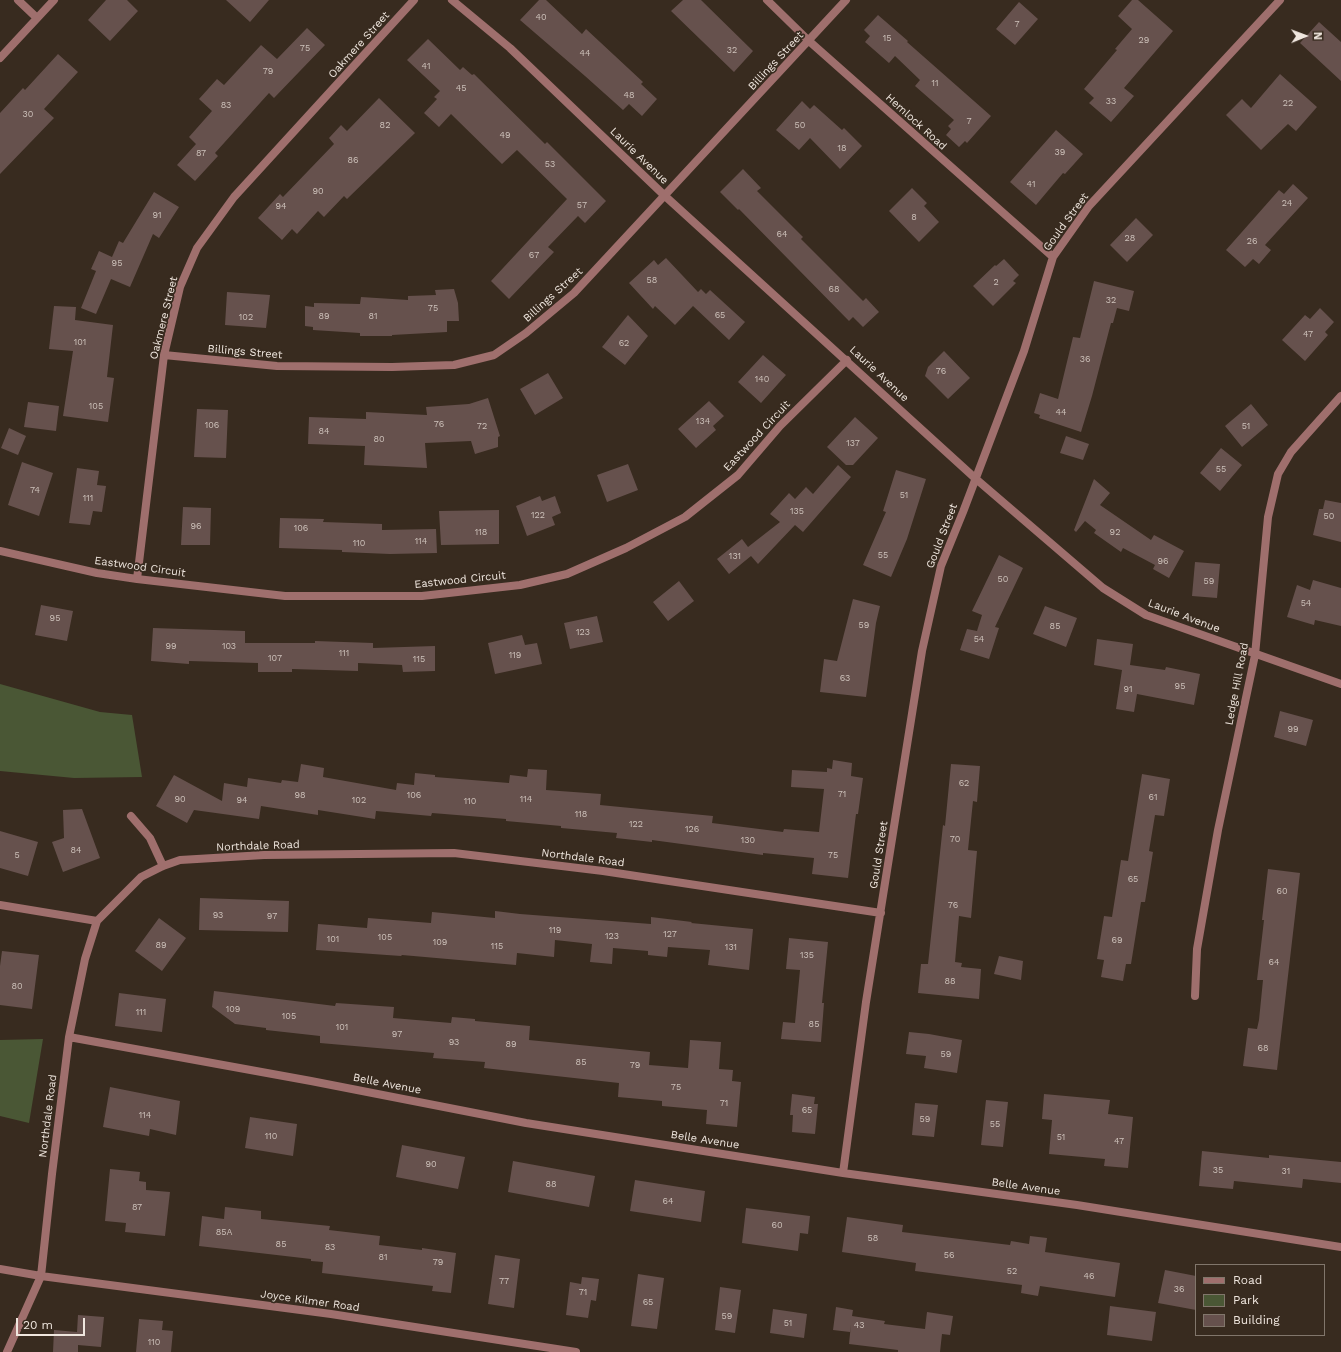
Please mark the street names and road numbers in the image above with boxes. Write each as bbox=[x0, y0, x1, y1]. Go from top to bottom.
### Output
street label: Oakmere Street bbox=[326, 9, 392, 81]
street label: Billings Street bbox=[746, 29, 806, 93]
street label: Hemlock Road bbox=[883, 91, 949, 153]
street label: Laurie Avenue bbox=[607, 125, 671, 187]
street label: Gould Street bbox=[1041, 190, 1091, 254]
street label: Billings Street bbox=[521, 265, 585, 325]
street label: Oakmere Street bbox=[147, 275, 181, 361]
street label: Billings Street bbox=[207, 342, 283, 362]
street label: Laurie Avenue bbox=[847, 343, 911, 405]
street label: Eastwood Circuit bbox=[721, 398, 793, 474]
street label: Gould Street bbox=[924, 502, 960, 570]
street label: Eastwood Circuit bbox=[94, 554, 186, 580]
street label: Eastwood Circuit bbox=[414, 569, 506, 591]
street label: Laurie Avenue bbox=[1146, 596, 1222, 636]
street label: Ledge Hill Road bbox=[1223, 642, 1251, 726]
street label: Gould Street bbox=[867, 820, 891, 890]
street label: Northdale Road bbox=[216, 838, 300, 854]
street label: Northdale Road bbox=[541, 846, 625, 870]
street label: Belle Avenue bbox=[352, 1071, 422, 1097]
street label: Northdale Road bbox=[36, 1074, 60, 1158]
street label: Belle Avenue bbox=[670, 1128, 740, 1152]
street label: Belle Avenue bbox=[991, 1176, 1061, 1198]
street label: Joyce Kilmer Road bbox=[260, 1288, 360, 1314]

